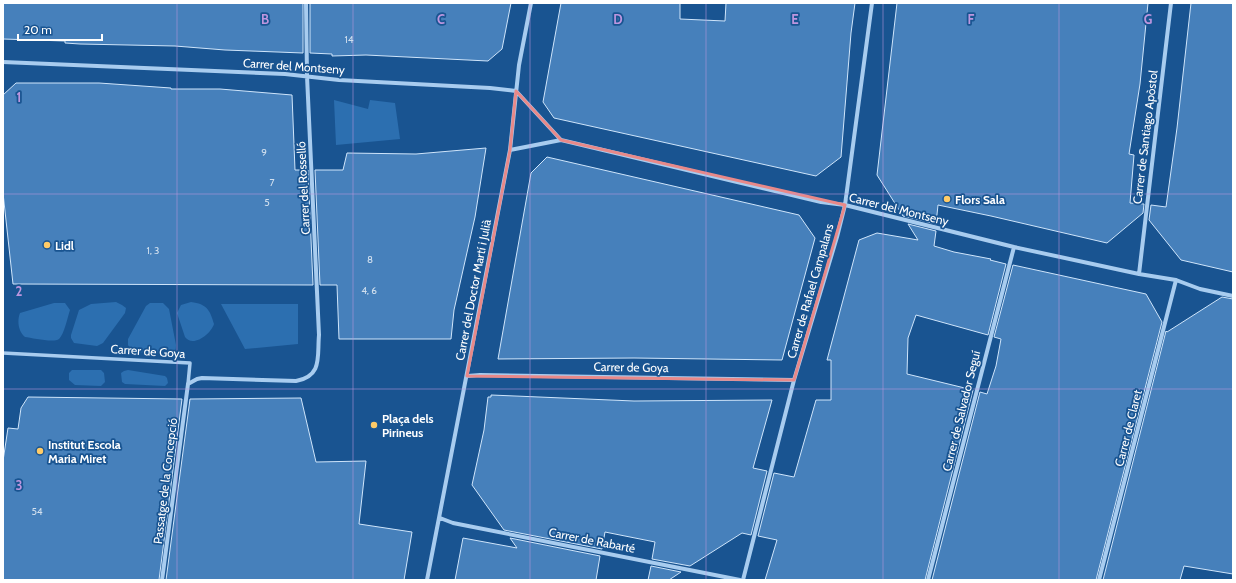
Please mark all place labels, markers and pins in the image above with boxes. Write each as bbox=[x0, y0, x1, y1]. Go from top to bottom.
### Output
place label: Flors Sala bbox=[955, 192, 1005, 207]
marker: Flors Sala bbox=[942, 194, 952, 204]
place label: Lidl bbox=[55, 238, 74, 253]
marker: Lidl bbox=[42, 240, 52, 250]
place label: Plaça dels Pirineus bbox=[382, 411, 434, 440]
marker: Plaça dels Pirineus bbox=[369, 420, 379, 430]
place label: Institut Escola Maria Miret bbox=[48, 437, 121, 466]
marker: Institut Escola Maria Miret bbox=[35, 446, 45, 456]

